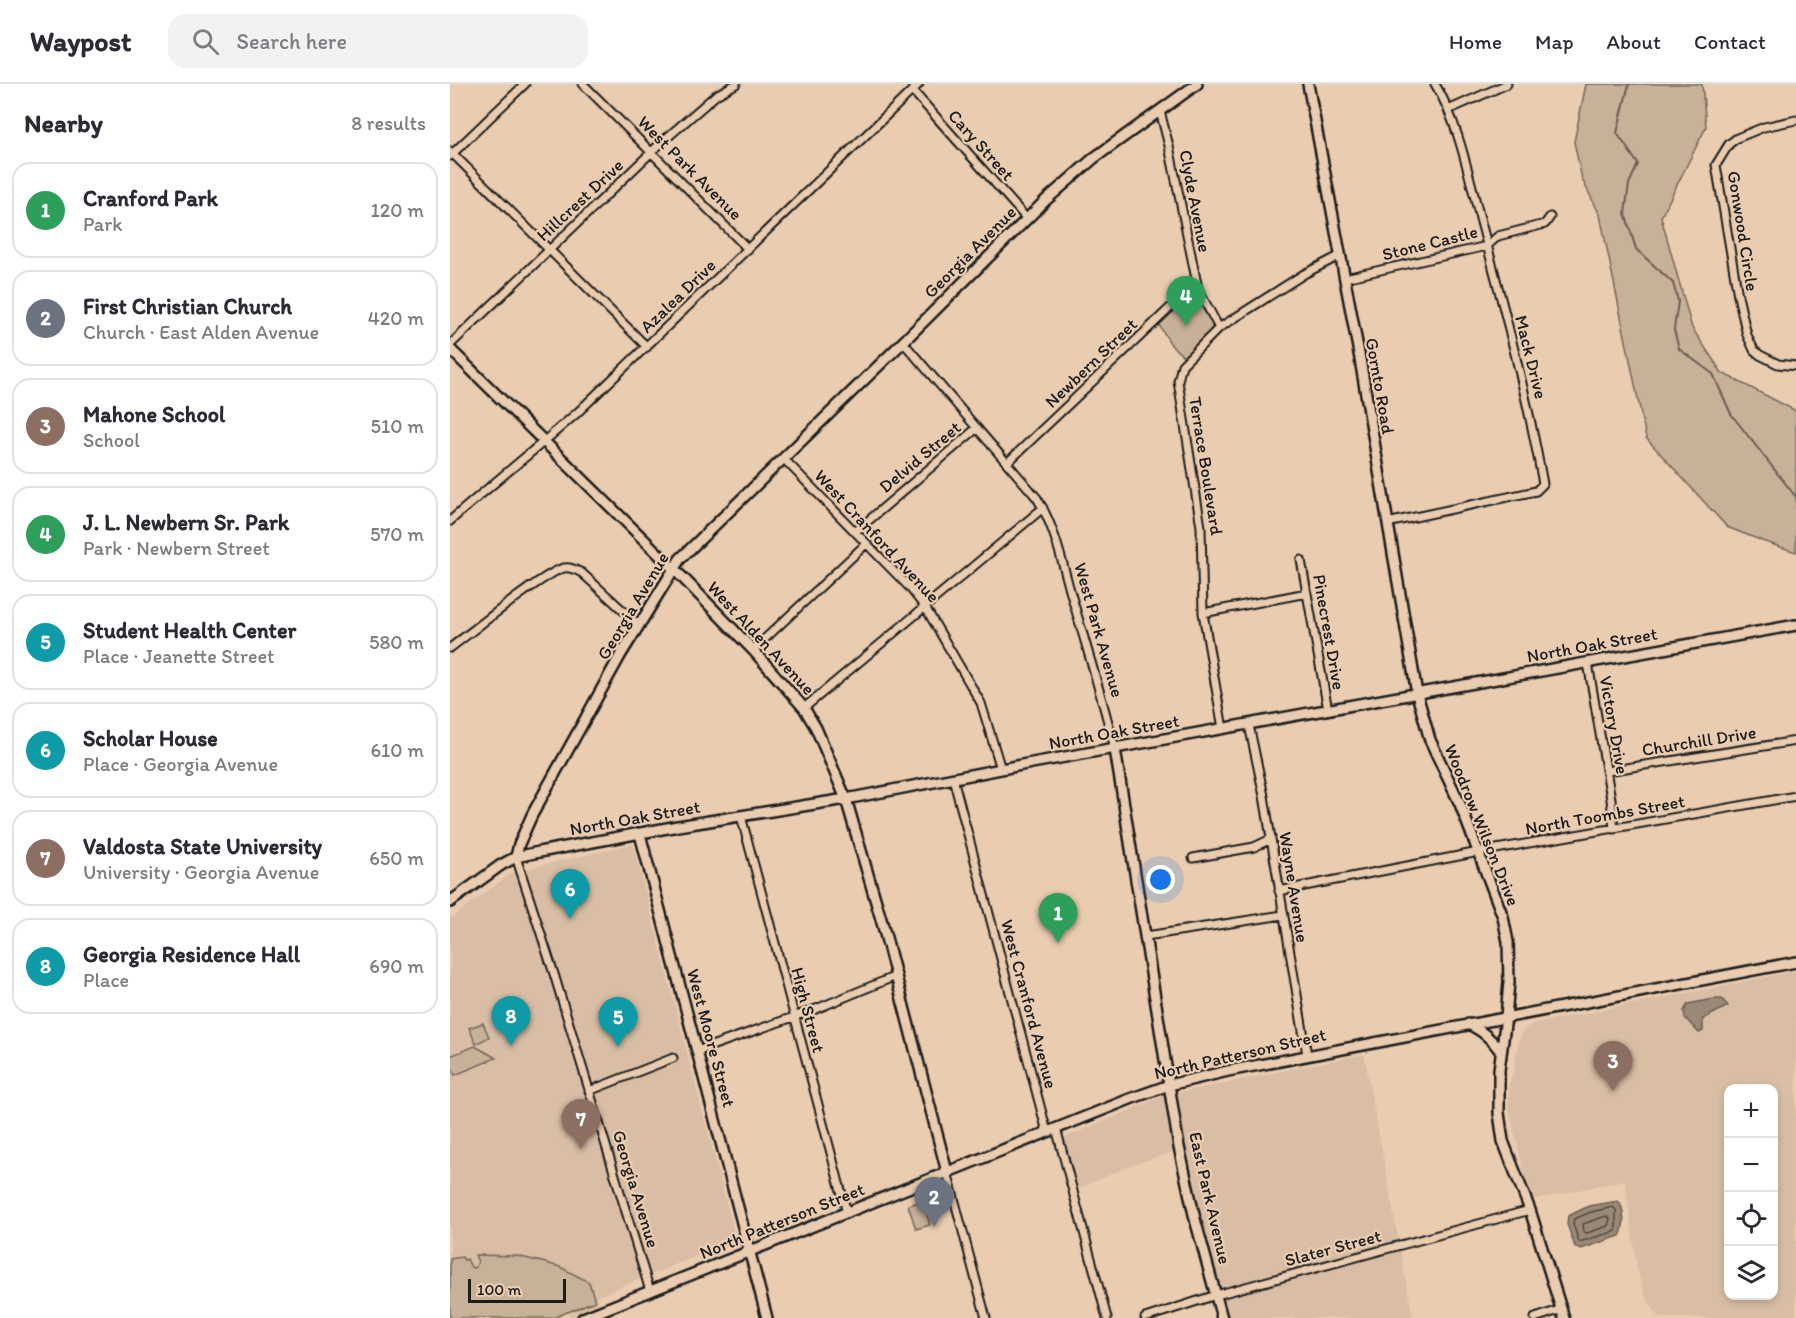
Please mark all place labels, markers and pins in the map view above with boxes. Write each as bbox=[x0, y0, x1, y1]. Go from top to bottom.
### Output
pin: 4 bbox=[1166, 276, 1206, 326]
pin: 6 bbox=[550, 870, 590, 919]
pin: 1 bbox=[1038, 894, 1078, 943]
pin: 8 bbox=[492, 996, 530, 1046]
pin: 5 bbox=[598, 998, 638, 1047]
pin: 3 bbox=[1594, 1042, 1632, 1091]
pin: 7 bbox=[562, 1100, 600, 1149]
pin: 2 bbox=[914, 1178, 954, 1227]

